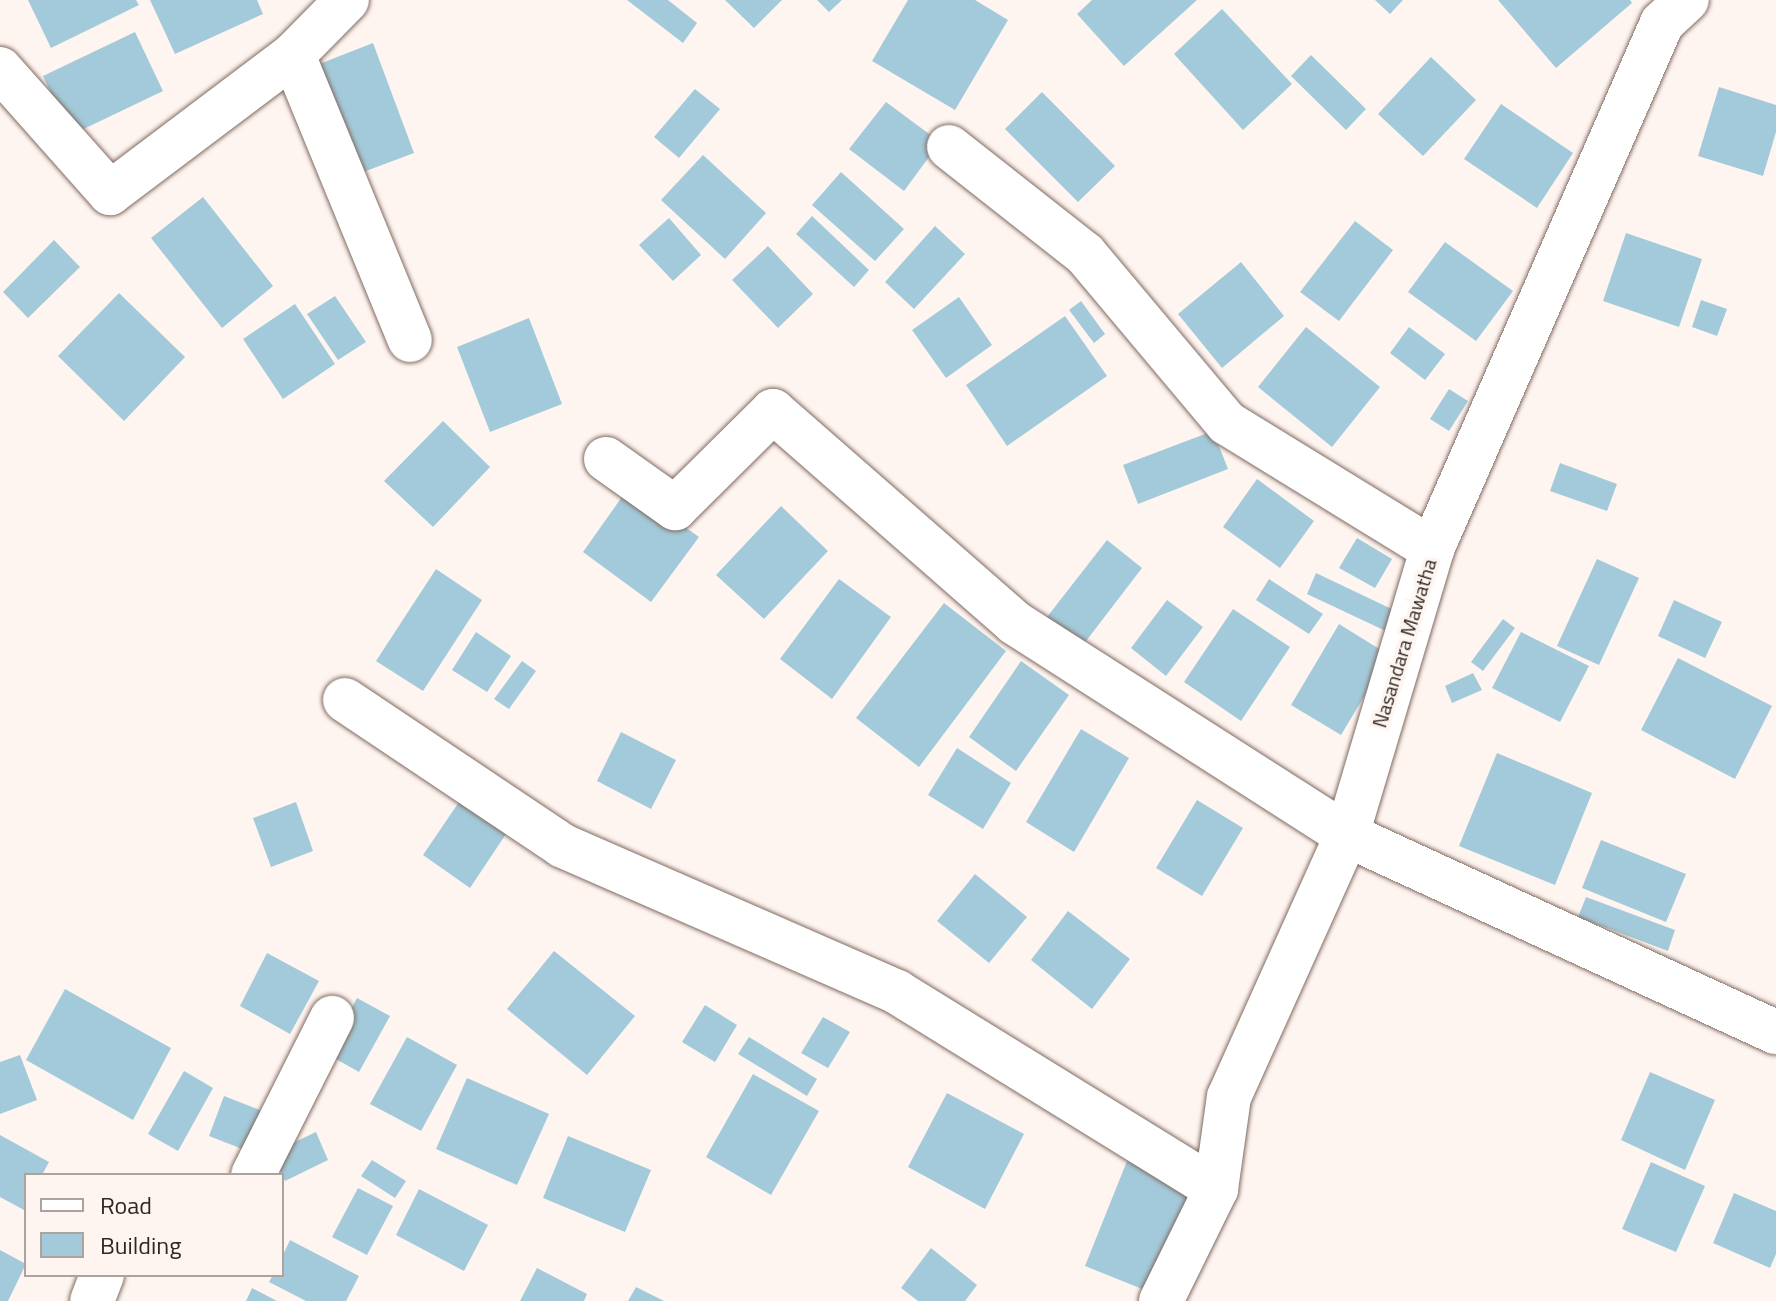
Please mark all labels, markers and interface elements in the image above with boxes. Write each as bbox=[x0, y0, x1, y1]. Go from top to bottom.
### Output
street label: Nasandara Mawatha bbox=[1367, 556, 1441, 730]
legend bbox=[24, 1173, 284, 1277]
text: Road bbox=[100, 1187, 152, 1223]
text: Building bbox=[100, 1227, 182, 1263]

